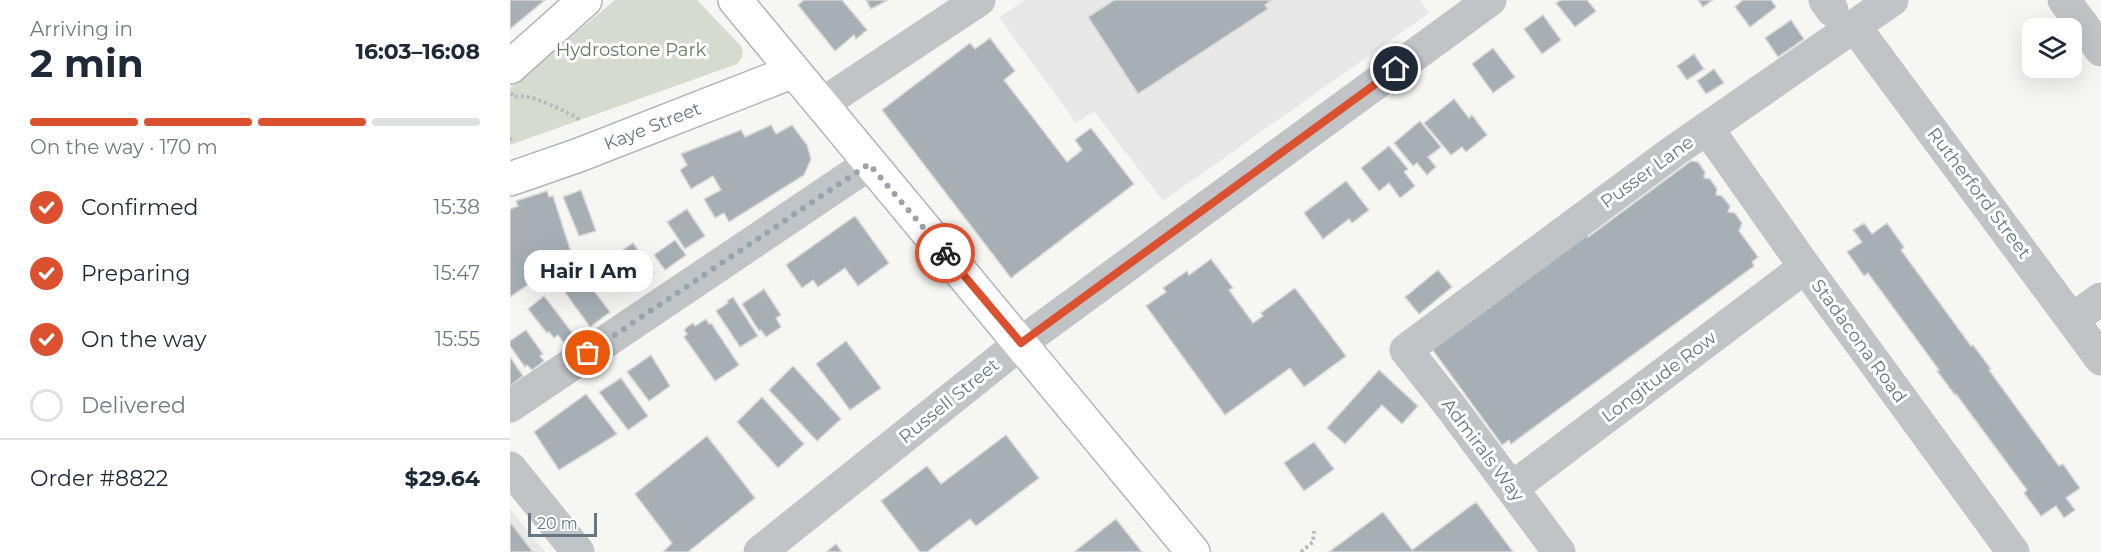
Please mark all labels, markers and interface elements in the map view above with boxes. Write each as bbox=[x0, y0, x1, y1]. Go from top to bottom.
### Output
text: Arriving in bbox=[30, 17, 133, 41]
map controls bbox=[2022, 18, 2082, 78]
button: layers bbox=[2022, 18, 2082, 78]
text: 16:03–16:08 bbox=[355, 38, 480, 65]
text: 2 min bbox=[30, 39, 144, 87]
park label: Hydrostone Park bbox=[556, 39, 706, 61]
pin bbox=[1370, 43, 1421, 94]
icon: home bbox=[1379, 52, 1412, 85]
street label: Kaye Street bbox=[601, 97, 704, 155]
street label: Rutherford Street bbox=[1923, 123, 2035, 263]
street label: Pusser Lane bbox=[1596, 131, 1698, 213]
text: On the way · 170 m bbox=[30, 135, 218, 159]
icon: check bbox=[30, 191, 63, 224]
text: Confirmed bbox=[81, 194, 198, 221]
text: 15:38 bbox=[433, 195, 480, 219]
courier bbox=[915, 223, 975, 283]
icon: bike bbox=[929, 237, 962, 270]
callout: Hair I Am bbox=[524, 251, 652, 293]
icon: check bbox=[30, 257, 63, 290]
text: Hair I Am bbox=[540, 259, 637, 283]
text: Preparing bbox=[81, 260, 190, 287]
text: 15:47 bbox=[433, 261, 480, 285]
street label: Stadacona Road bbox=[1807, 275, 1911, 407]
icon: check bbox=[30, 323, 63, 356]
text: On the way bbox=[81, 326, 206, 353]
text: 15:55 bbox=[435, 327, 480, 351]
pin bbox=[562, 327, 613, 378]
street label: Longitude Row bbox=[1597, 327, 1721, 427]
icon: bag bbox=[571, 336, 604, 369]
street label: Russell Street bbox=[895, 354, 1003, 448]
text: Delivered bbox=[81, 392, 186, 419]
street label: Admirals Way bbox=[1437, 394, 1529, 506]
text: Order #8822 bbox=[30, 465, 168, 492]
text: $29.64 bbox=[405, 465, 480, 492]
scale bar bbox=[528, 510, 597, 538]
text: 20 m bbox=[537, 514, 578, 533]

